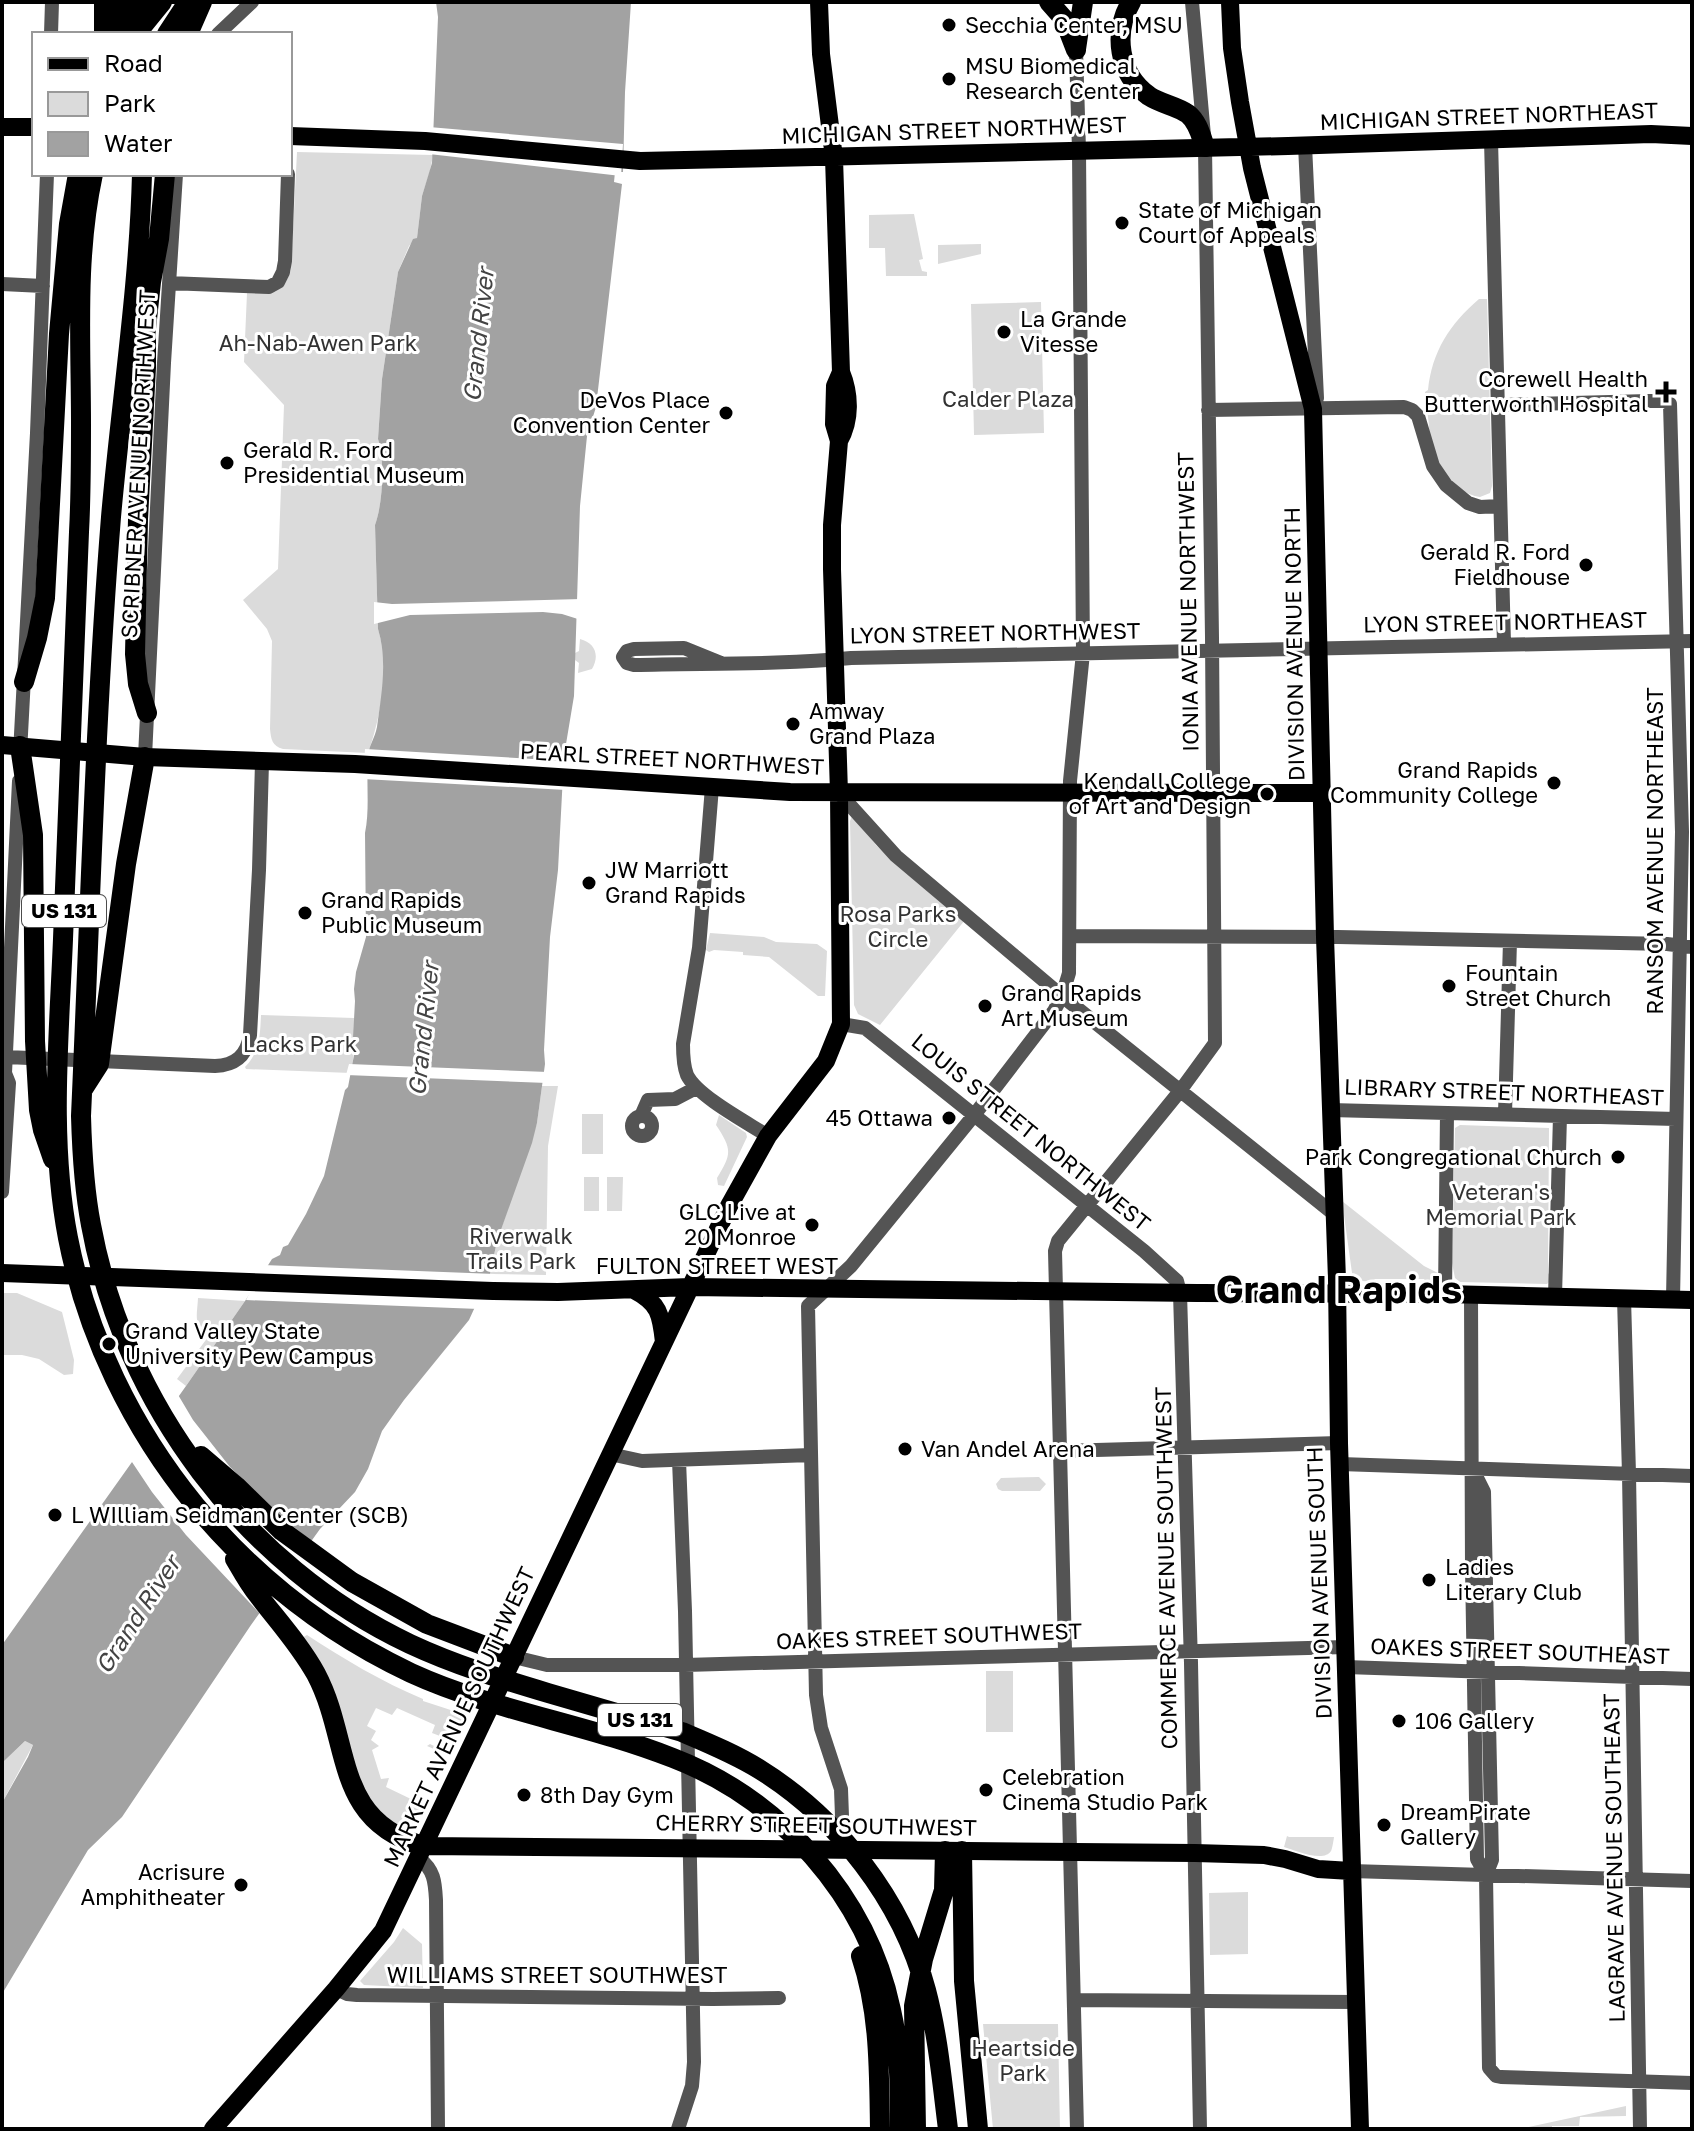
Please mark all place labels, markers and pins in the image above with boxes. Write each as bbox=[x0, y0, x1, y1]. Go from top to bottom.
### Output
place label: Secchia Center, MSU bbox=[965, 11, 1183, 38]
marker: Secchia Center, MSU bbox=[940, 16, 958, 34]
place label: MSU Biomedical Research Center bbox=[965, 52, 1140, 104]
marker: MSU Biomedical Research Center bbox=[940, 70, 958, 88]
place label: State of Michigan Court of Appeals bbox=[1138, 196, 1322, 248]
marker: State of Michigan Court of Appeals bbox=[1113, 214, 1131, 232]
place label: La Grande Vitesse bbox=[1020, 305, 1127, 357]
marker: La Grande Vitesse bbox=[995, 323, 1013, 341]
place label: Corewell Health Butterworth Hospital bbox=[1424, 365, 1648, 417]
marker: Corewell Health Butterworth Hospital bbox=[1655, 381, 1677, 403]
place label: DeVos Place Convention Center bbox=[513, 386, 710, 438]
marker: DeVos Place Convention Center bbox=[717, 404, 735, 422]
place label: Gerald R. Ford Presidential Museum bbox=[243, 436, 465, 488]
marker: Gerald R. Ford Presidential Museum bbox=[218, 454, 236, 472]
place label: Gerald R. Ford Fieldhouse bbox=[1420, 538, 1570, 590]
marker: Gerald R. Ford Fieldhouse bbox=[1577, 556, 1595, 574]
place label: Amway Grand Plaza bbox=[809, 697, 935, 749]
marker: Amway Grand Plaza bbox=[784, 715, 802, 733]
place label: Grand Rapids Community College bbox=[1330, 756, 1538, 808]
place label: Kendall College of Art and Design bbox=[1069, 767, 1251, 819]
marker: Grand Rapids Community College bbox=[1545, 774, 1563, 792]
marker: Kendall College of Art and Design bbox=[1258, 785, 1276, 803]
place label: JW Marriott Grand Rapids bbox=[605, 856, 746, 908]
marker: JW Marriott Grand Rapids bbox=[580, 874, 598, 892]
place label: Grand Rapids Public Museum bbox=[321, 886, 482, 938]
marker: Grand Rapids Public Museum bbox=[296, 904, 314, 922]
place label: Fountain Street Church bbox=[1465, 959, 1611, 1011]
marker: Fountain Street Church bbox=[1440, 977, 1458, 995]
place label: Grand Rapids Art Museum bbox=[1001, 979, 1142, 1031]
marker: Grand Rapids Art Museum bbox=[976, 997, 994, 1015]
place label: 45 Ottawa bbox=[826, 1104, 933, 1131]
marker: 45 Ottawa bbox=[940, 1109, 958, 1127]
place label: Park Congregational Church bbox=[1305, 1143, 1602, 1170]
marker: Park Congregational Church bbox=[1609, 1148, 1627, 1166]
place label: GLC Live at 20 Monroe bbox=[679, 1198, 796, 1250]
marker: GLC Live at 20 Monroe bbox=[803, 1216, 821, 1234]
place label: Grand Valley State University Pew Campus bbox=[125, 1317, 374, 1369]
marker: Grand Valley State University Pew Campus bbox=[100, 1335, 118, 1353]
place label: Van Andel Arena bbox=[921, 1435, 1095, 1462]
marker: Van Andel Arena bbox=[896, 1440, 914, 1458]
place label: L WIlliam Seidman Center (SCB) bbox=[71, 1501, 409, 1528]
marker: L WIlliam Seidman Center (SCB) bbox=[46, 1506, 64, 1524]
place label: Ladies Literary Club bbox=[1445, 1553, 1582, 1605]
marker: Ladies Literary Club bbox=[1420, 1571, 1438, 1589]
place label: 106 Gallery bbox=[1415, 1707, 1534, 1734]
marker: 106 Gallery bbox=[1390, 1712, 1408, 1730]
place label: Celebration Cinema Studio Park bbox=[1002, 1763, 1208, 1815]
place label: 8th Day Gym bbox=[540, 1781, 674, 1808]
marker: Celebration Cinema Studio Park bbox=[977, 1781, 995, 1799]
marker: 8th Day Gym bbox=[515, 1786, 533, 1804]
place label: DreamPirate Gallery bbox=[1400, 1798, 1531, 1850]
marker: DreamPirate Gallery bbox=[1375, 1816, 1393, 1834]
place label: Acrisure Amphitheater bbox=[80, 1858, 225, 1910]
marker: Acrisure Amphitheater bbox=[232, 1876, 250, 1894]

